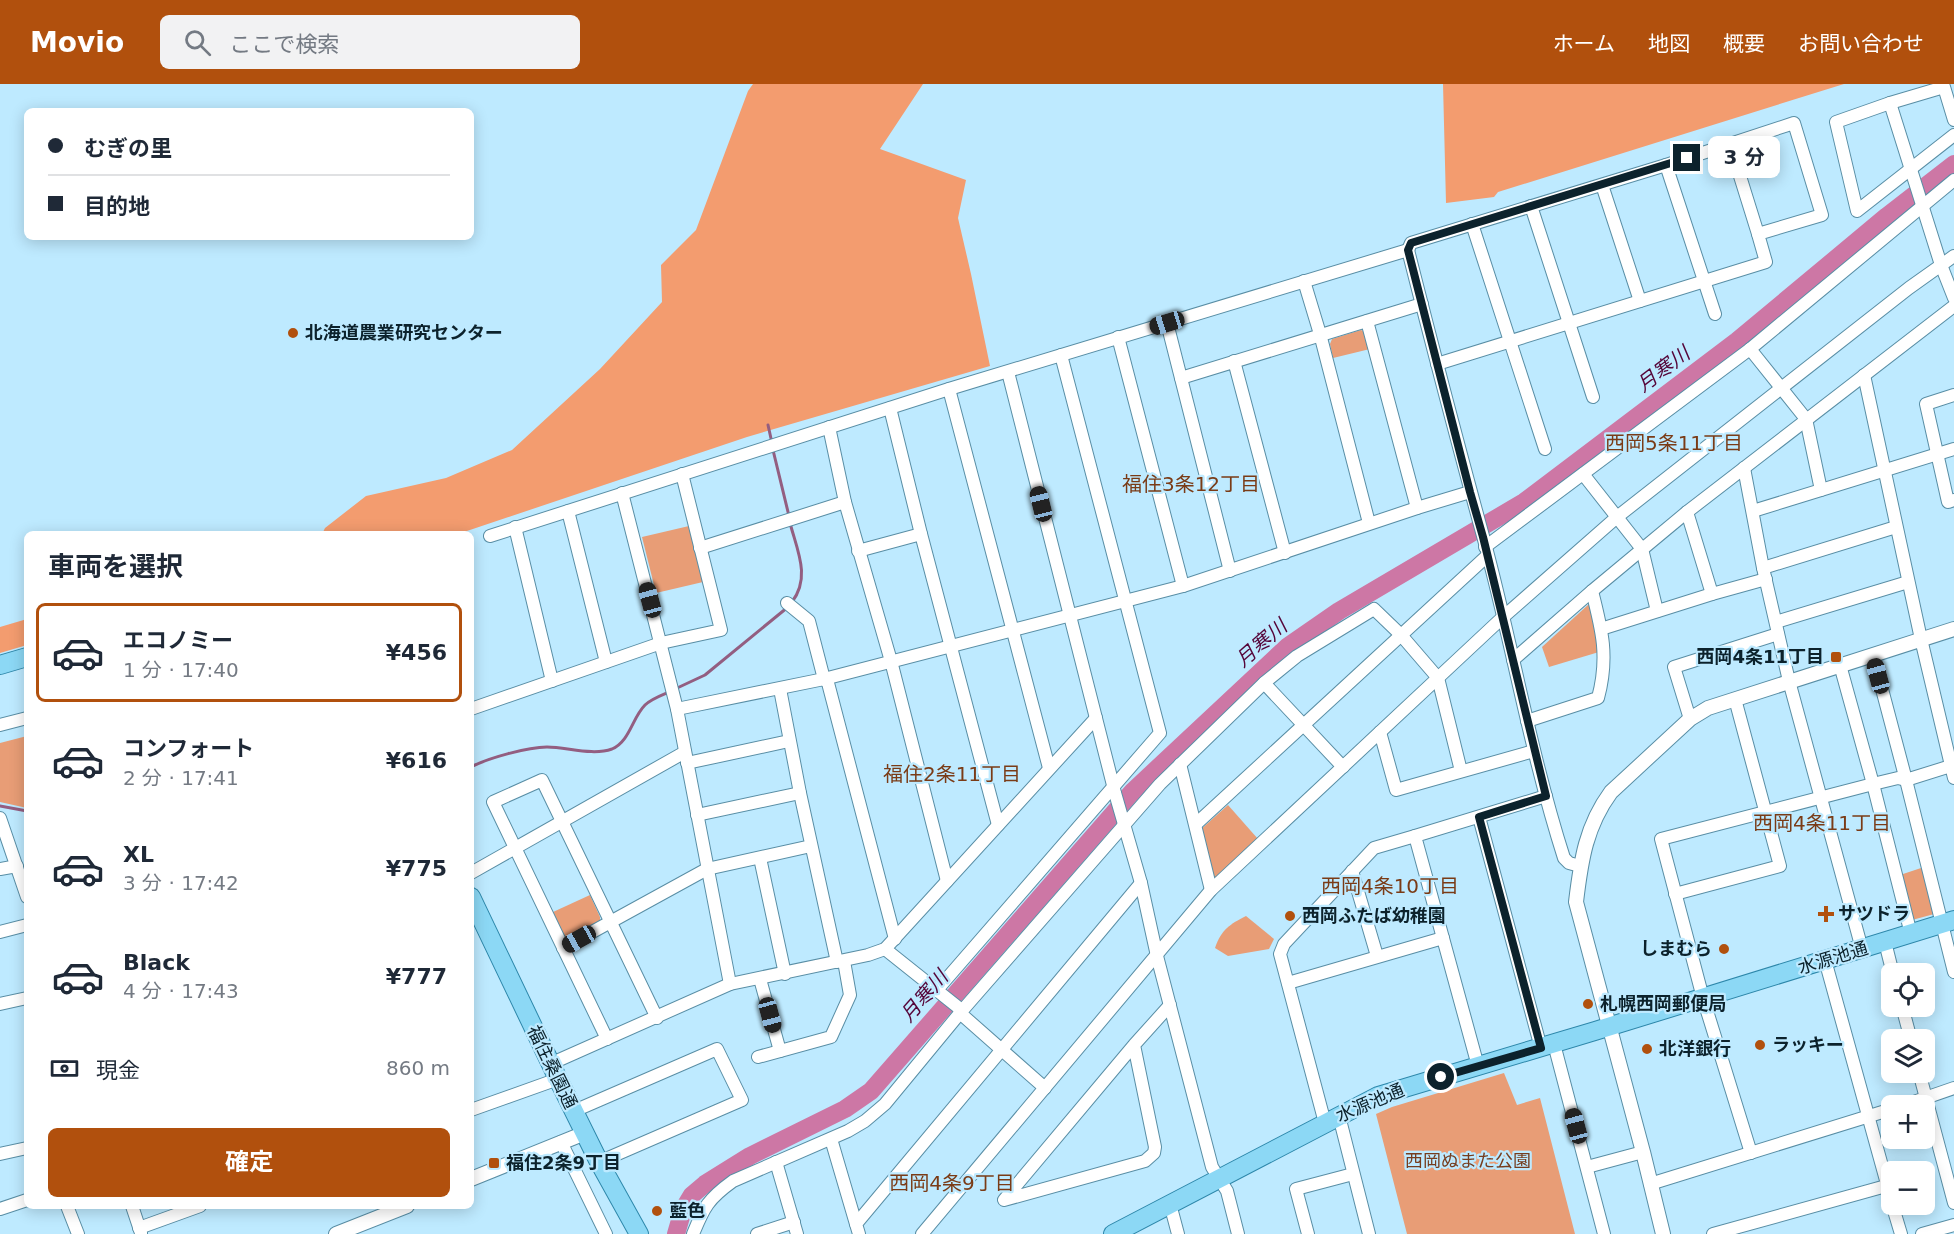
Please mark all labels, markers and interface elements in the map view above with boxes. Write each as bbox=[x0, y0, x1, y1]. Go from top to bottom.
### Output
search box bbox=[160, 15, 580, 69]
text: Movio bbox=[30, 26, 124, 59]
icon: search bbox=[181, 26, 214, 59]
text: ここで検索 bbox=[229, 32, 339, 57]
text: ホーム bbox=[1553, 32, 1615, 56]
text: 地図 bbox=[1648, 32, 1690, 56]
text: 概要 bbox=[1723, 32, 1765, 56]
text: お問い合わせ bbox=[1798, 32, 1924, 56]
text: むぎの里 bbox=[84, 136, 172, 161]
callout: 3 分 bbox=[1708, 137, 1780, 179]
route end bbox=[1673, 144, 1700, 171]
text: 3 分 bbox=[1724, 145, 1764, 169]
text: 目的地 bbox=[84, 194, 150, 219]
car bbox=[1147, 309, 1187, 337]
place label: 北海道農業研究センター bbox=[305, 322, 503, 343]
marker: 北海道農業研究センター bbox=[286, 326, 300, 340]
water label: 月寒川 bbox=[1632, 340, 1696, 397]
district label: 西岡5条11丁目 bbox=[1605, 431, 1743, 455]
district label: 福住3条12丁目 bbox=[1122, 472, 1260, 496]
car bbox=[1028, 484, 1054, 524]
text: 車両を選択 bbox=[48, 551, 183, 582]
car bbox=[637, 580, 663, 620]
water label: 月寒川 bbox=[1230, 613, 1293, 672]
icon: car bbox=[51, 626, 105, 680]
text: エコノミー bbox=[123, 628, 233, 653]
text: ¥456 bbox=[386, 640, 447, 665]
place label: 西岡4条11丁目 bbox=[1696, 646, 1824, 667]
marker: 西岡4条11丁目 bbox=[1829, 650, 1843, 664]
car bbox=[1865, 656, 1891, 696]
text: 1 分 · 17:40 bbox=[123, 658, 239, 682]
icon: car bbox=[51, 734, 105, 788]
text: コンフォート bbox=[123, 736, 254, 761]
text: ¥616 bbox=[386, 748, 447, 773]
district label: 福住2条11丁目 bbox=[883, 762, 1021, 786]
text: 2 分 · 17:41 bbox=[123, 766, 239, 790]
district label: 西岡4条11丁目 bbox=[1753, 811, 1891, 835]
icon: car bbox=[51, 842, 105, 896]
text: XL bbox=[123, 842, 154, 867]
text: ¥775 bbox=[386, 856, 447, 881]
text: 3 分 · 17:42 bbox=[123, 871, 239, 895]
district label: 西岡4条10丁目 bbox=[1321, 874, 1459, 898]
place label: サツドラ bbox=[1838, 903, 1910, 924]
place label: 西岡ふたば幼稚園 bbox=[1302, 905, 1446, 926]
marker: サツドラ bbox=[1819, 907, 1833, 921]
marker: 西岡ふたば幼稚園 bbox=[1283, 909, 1297, 923]
car bbox=[559, 922, 599, 956]
street label: 水源池通 bbox=[1795, 937, 1870, 978]
place label: しまむら bbox=[1640, 938, 1712, 959]
marker: しまむら bbox=[1717, 942, 1731, 956]
icon: car bbox=[51, 950, 105, 1004]
text: Black bbox=[123, 950, 190, 975]
map controls bbox=[1881, 963, 1935, 1215]
button: locate bbox=[1881, 963, 1935, 1017]
text: ¥777 bbox=[386, 964, 447, 989]
water label: 月寒川 bbox=[895, 964, 954, 1027]
text: 4 分 · 17:43 bbox=[123, 979, 239, 1003]
place label: 札幌西岡郵便局 bbox=[1600, 993, 1726, 1014]
car bbox=[757, 995, 783, 1035]
marker: 札幌西岡郵便局 bbox=[1581, 997, 1595, 1011]
street label: 福住桑園通 bbox=[523, 1022, 582, 1112]
button: layers bbox=[1881, 1029, 1935, 1083]
place label: ラッキー bbox=[1772, 1034, 1844, 1055]
place label: 北洋銀行 bbox=[1659, 1038, 1731, 1059]
marker: ラッキー bbox=[1753, 1038, 1767, 1052]
marker: 北洋銀行 bbox=[1640, 1042, 1654, 1056]
icon: cash bbox=[48, 1052, 81, 1085]
text: 860 m bbox=[386, 1056, 450, 1080]
text: 現金 bbox=[96, 1058, 140, 1083]
route start bbox=[1427, 1063, 1454, 1090]
street label: 水源池通 bbox=[1333, 1079, 1407, 1126]
button: + bbox=[1881, 1095, 1935, 1149]
car bbox=[1563, 1106, 1589, 1146]
button: 確定 bbox=[48, 1128, 450, 1197]
park label: 西岡ぬまた公園 bbox=[1405, 1150, 1531, 1171]
place label: 福住2条9丁目 bbox=[506, 1152, 621, 1173]
marker: 福住2条9丁目 bbox=[487, 1156, 501, 1170]
button: − bbox=[1881, 1161, 1935, 1215]
district label: 西岡4条9丁目 bbox=[889, 1171, 1015, 1195]
place label: 藍色 bbox=[669, 1200, 705, 1221]
marker: 藍色 bbox=[650, 1204, 664, 1218]

